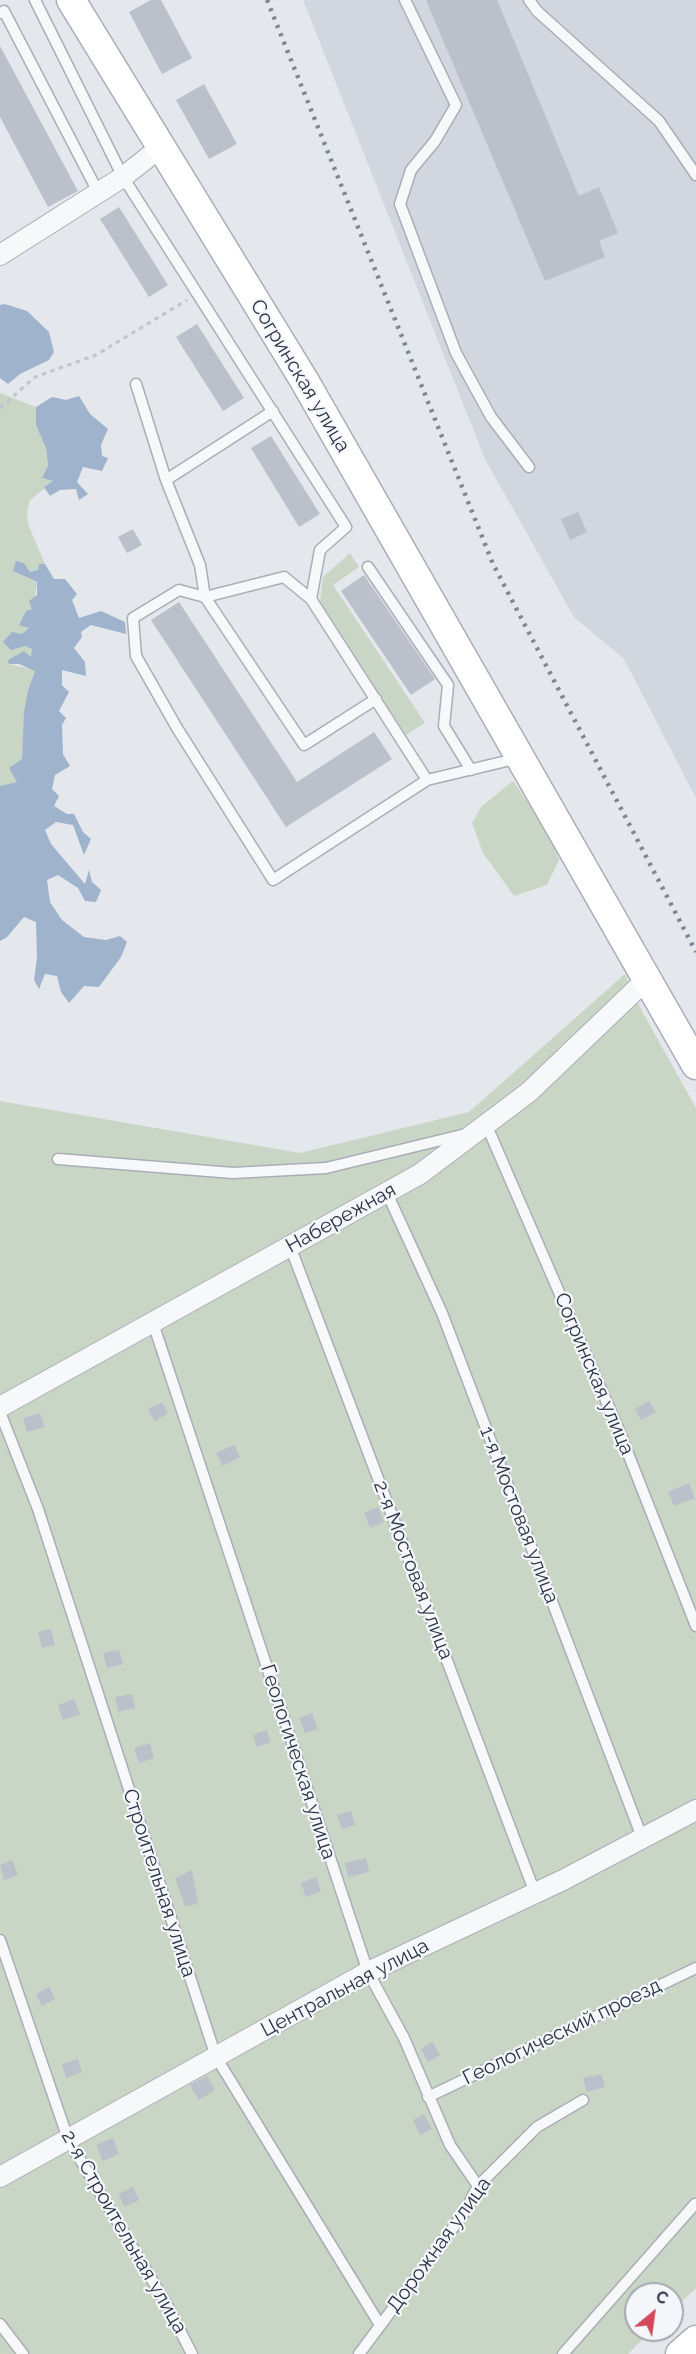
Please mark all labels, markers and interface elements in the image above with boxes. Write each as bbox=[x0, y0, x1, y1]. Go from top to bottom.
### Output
street label: Согринская улица bbox=[245, 295, 355, 457]
street label: Набережная bbox=[282, 1178, 400, 1258]
street label: Согринская улица bbox=[549, 1289, 639, 1459]
street label: 1-я Мостовая улица bbox=[474, 1423, 564, 1607]
street label: 2-я Мостовая улица bbox=[368, 1477, 458, 1663]
street label: Геологическая улица bbox=[255, 1661, 341, 1863]
street label: Строительная улица bbox=[117, 1786, 201, 1980]
street label: Центральная улица bbox=[257, 1934, 433, 2042]
street label: Геологический проезд bbox=[459, 1974, 665, 2090]
street label: 2-я Строительная улица bbox=[56, 2126, 192, 2338]
street label: Дорожная улица bbox=[382, 2173, 496, 2317]
north arrow bbox=[624, 2282, 684, 2342]
text: С bbox=[653, 2287, 671, 2309]

